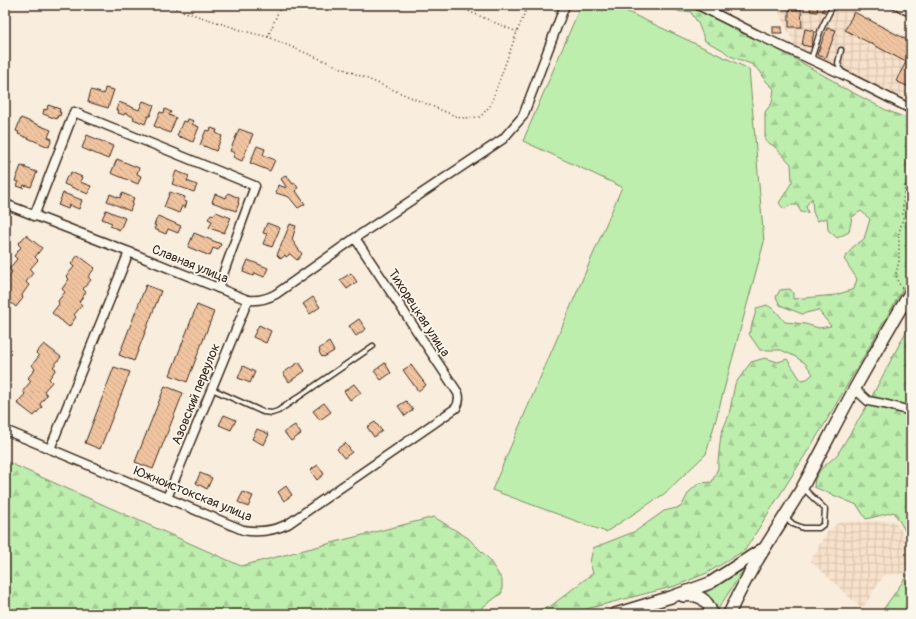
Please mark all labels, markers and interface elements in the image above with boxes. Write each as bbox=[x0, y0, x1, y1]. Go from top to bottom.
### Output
street label: Славная улица bbox=[149, 241, 231, 287]
street label: Тихорецкая улица bbox=[385, 266, 453, 360]
street label: Азовский переулок bbox=[168, 341, 224, 447]
street label: Южноистокская улица bbox=[132, 463, 254, 525]

